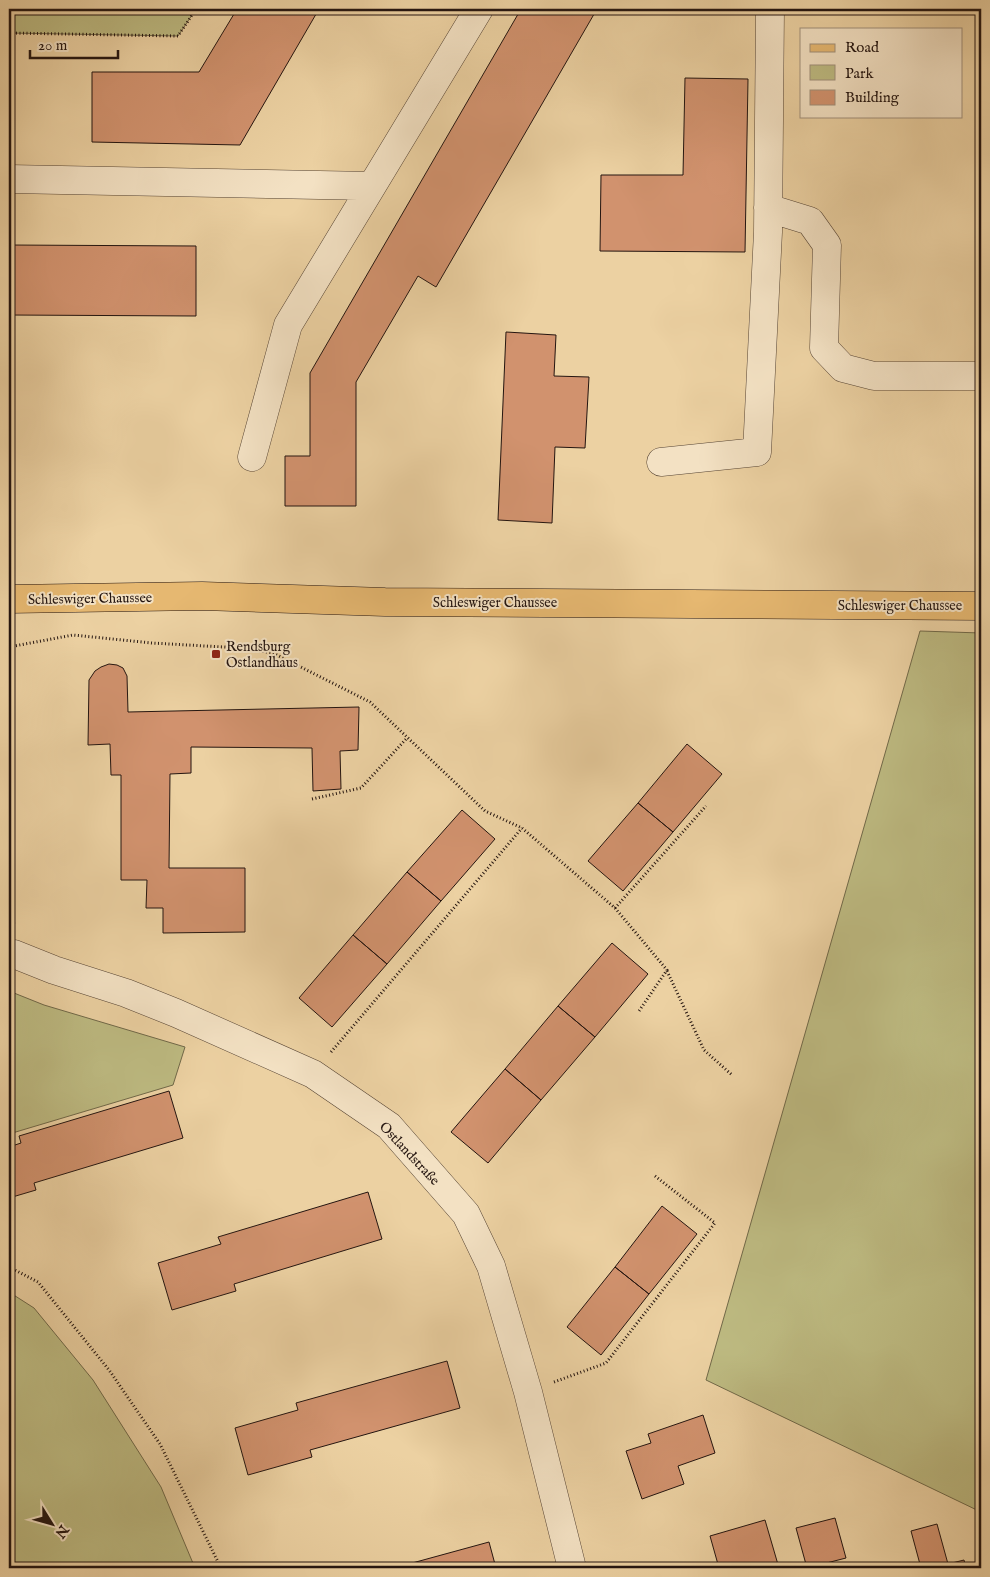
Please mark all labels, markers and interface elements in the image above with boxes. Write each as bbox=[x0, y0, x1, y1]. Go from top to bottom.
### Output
scale bar bbox=[30, 28, 118, 60]
legend bbox=[800, 28, 962, 118]
text: 20 m bbox=[38, 36, 68, 55]
text: Road bbox=[845, 38, 880, 57]
text: Park bbox=[845, 64, 875, 83]
text: Building bbox=[845, 88, 900, 107]
street label: Schleswiger Chaussee bbox=[28, 589, 153, 609]
street label: Schleswiger Chaussee bbox=[433, 594, 558, 612]
street label: Schleswiger Chaussee bbox=[838, 597, 963, 615]
place label: Rendsburg Ostlandhaus bbox=[226, 638, 298, 672]
marker: Rendsburg Ostlandhaus bbox=[210, 648, 222, 660]
street label: Ostlandstraße bbox=[375, 1118, 444, 1190]
north arrow bbox=[28, 1500, 78, 1550]
text: N bbox=[51, 1520, 73, 1541]

